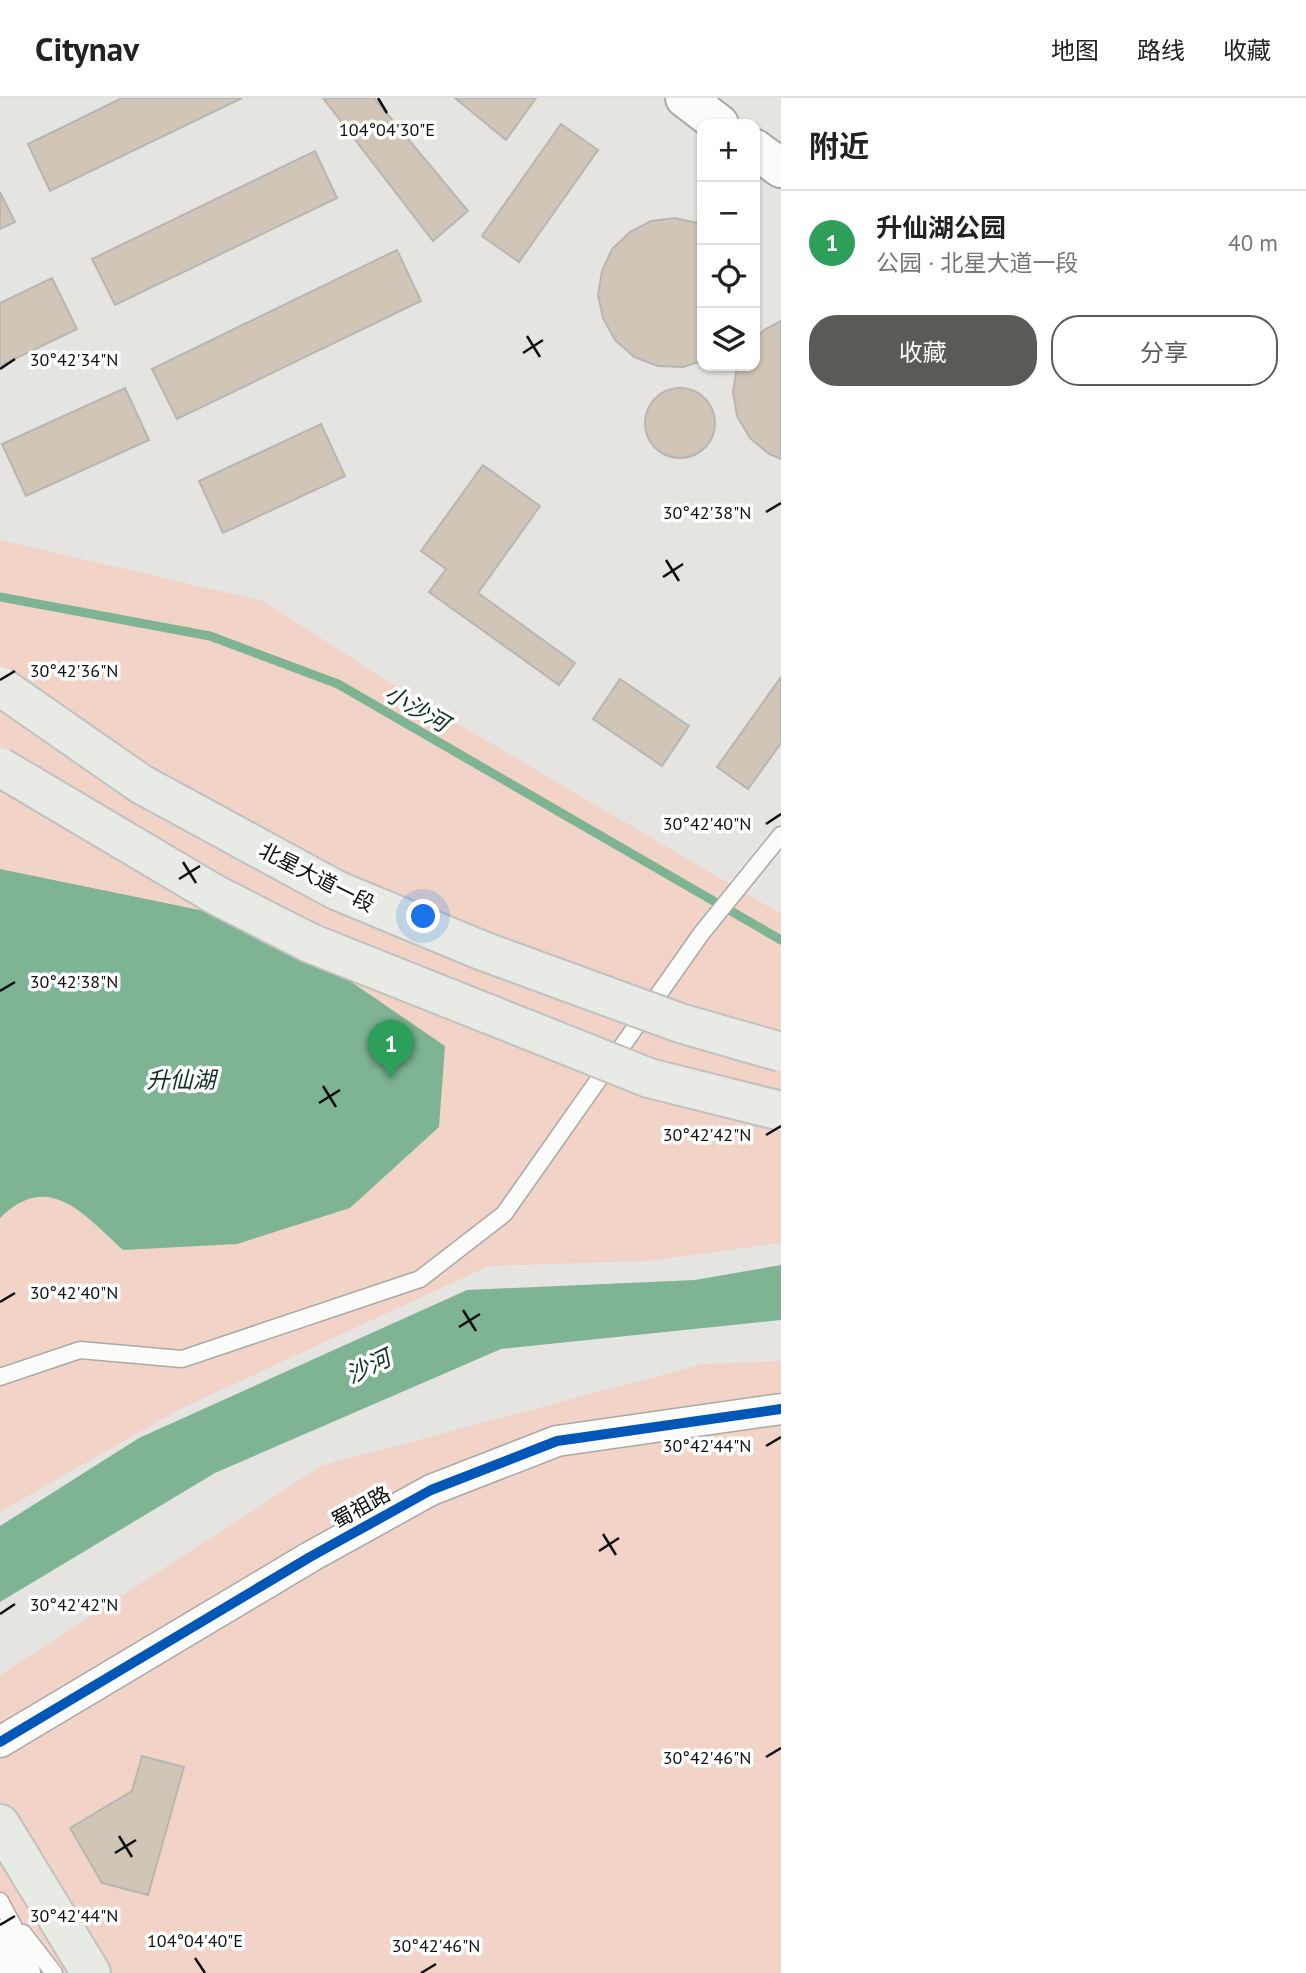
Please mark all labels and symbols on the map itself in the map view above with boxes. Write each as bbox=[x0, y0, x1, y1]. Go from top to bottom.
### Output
text: 104°04'30"E bbox=[339, 118, 435, 141]
text: 30°42'34"N bbox=[30, 348, 118, 371]
text: 30°42'38"N bbox=[663, 501, 751, 524]
text: 30°42'36"N bbox=[30, 659, 118, 682]
water label: 小沙河 bbox=[380, 678, 458, 740]
text: 30°42'40"N bbox=[663, 812, 751, 835]
street label: 北星大道一段 bbox=[255, 836, 379, 918]
your location bbox=[406, 899, 440, 933]
text: 30°42'38"N bbox=[30, 970, 118, 993]
pin: 1 bbox=[368, 1020, 414, 1078]
water label: 升仙湖 bbox=[147, 1065, 219, 1094]
text: 30°42'42"N bbox=[663, 1123, 751, 1146]
text: 30°42'40"N bbox=[30, 1281, 118, 1304]
water label: 沙河 bbox=[341, 1341, 399, 1389]
text: 30°42'44"N bbox=[663, 1434, 751, 1457]
street label: 蜀祖路 bbox=[327, 1480, 395, 1534]
text: 30°42'42"N bbox=[30, 1593, 118, 1616]
text: 30°42'46"N bbox=[663, 1746, 751, 1769]
text: 30°42'44"N bbox=[30, 1904, 118, 1927]
text: 104°04'40"E bbox=[147, 1929, 243, 1952]
text: 30°42'46"N bbox=[392, 1934, 480, 1957]

